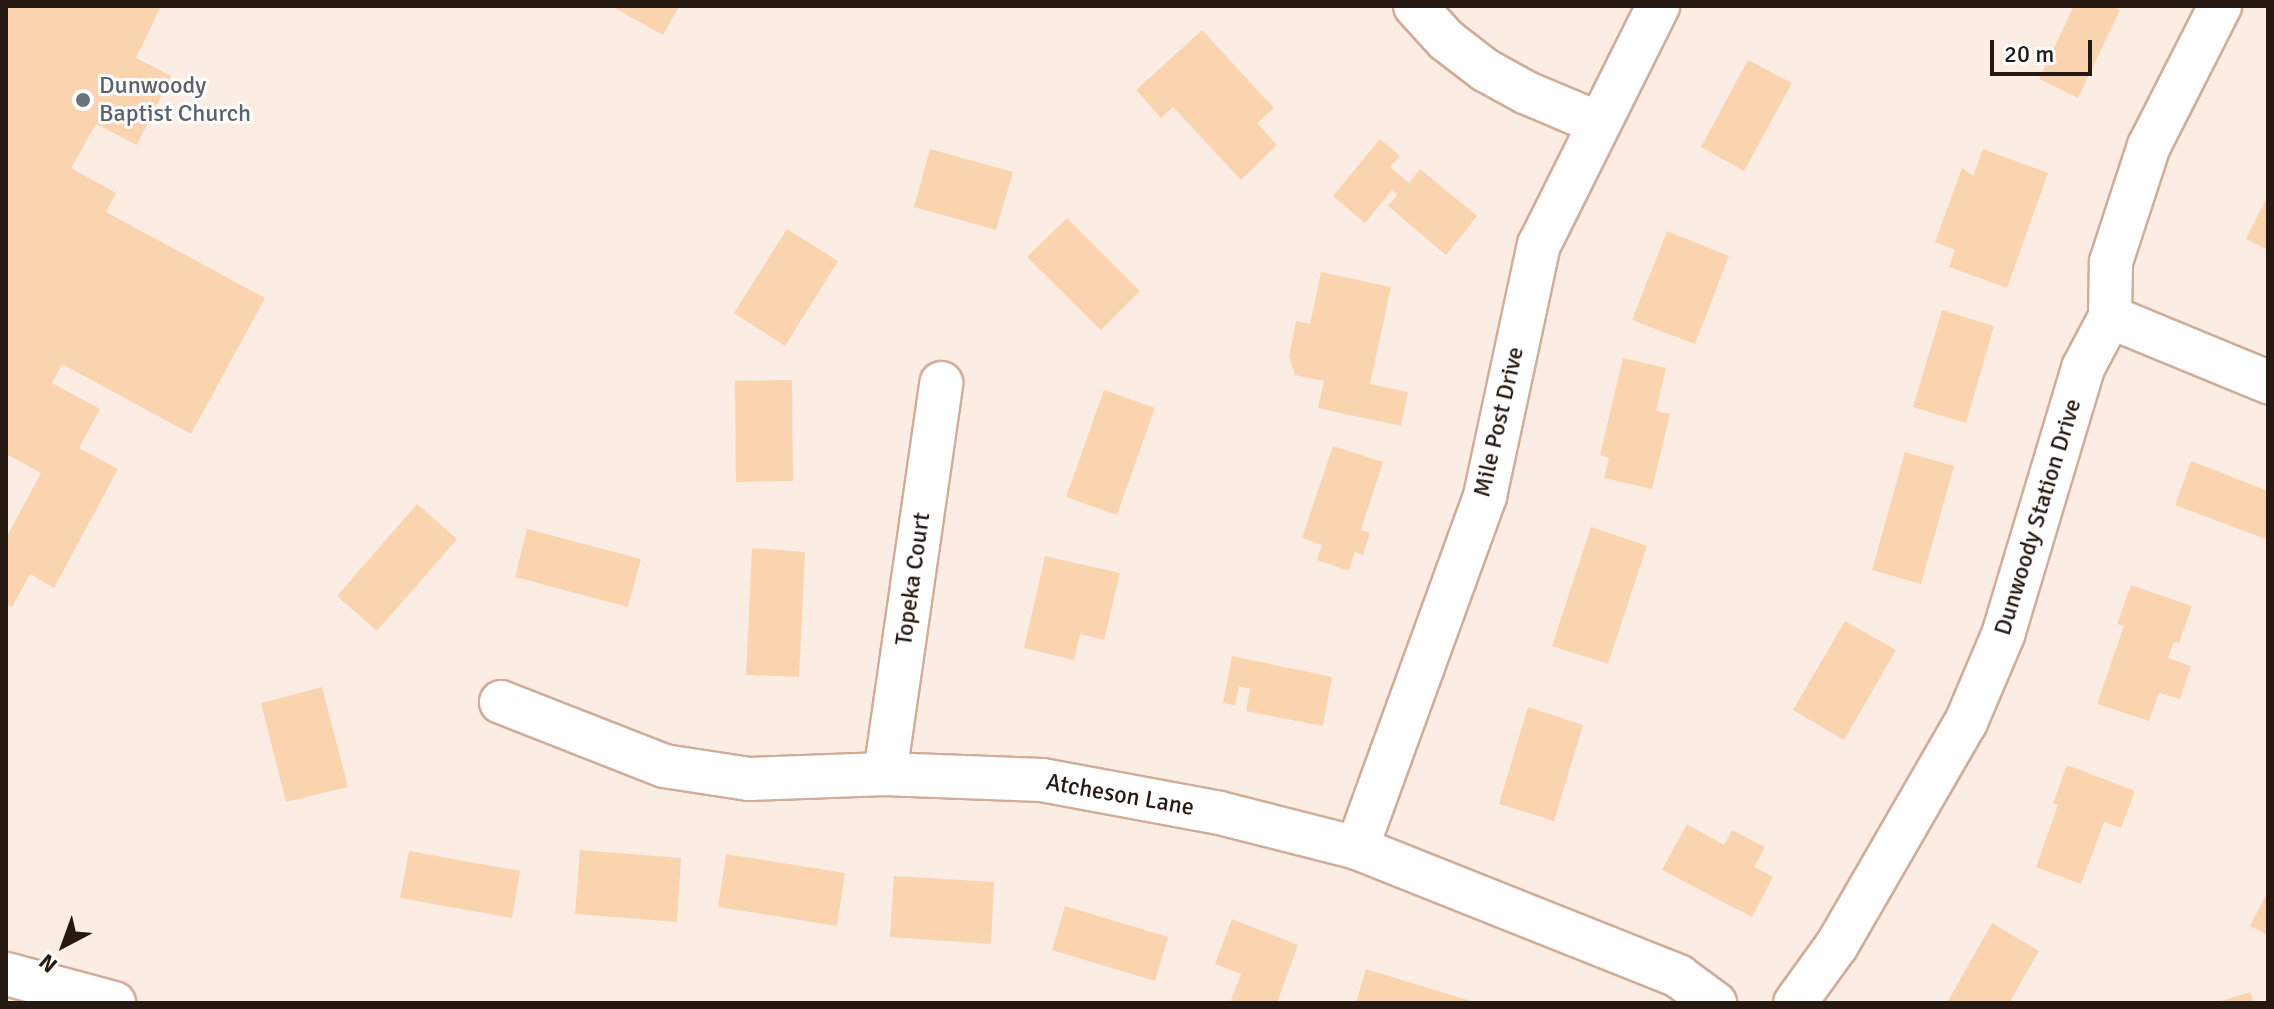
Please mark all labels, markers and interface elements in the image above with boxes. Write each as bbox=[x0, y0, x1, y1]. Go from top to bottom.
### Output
scale bar bbox=[1994, 24, 2096, 74]
text: 20 m bbox=[2004, 39, 2054, 69]
place label: Dunwoody Baptist Church bbox=[99, 72, 251, 128]
marker: Dunwoody Baptist Church bbox=[74, 91, 92, 109]
street label: Mile Post Drive bbox=[1468, 344, 1530, 500]
street label: Dunwoody Station Drive bbox=[1988, 395, 2088, 639]
street label: Topeka Court bbox=[889, 511, 937, 647]
street label: Atcheson Lane bbox=[1044, 768, 1196, 822]
north arrow bbox=[24, 905, 104, 985]
text: N bbox=[33, 948, 63, 979]

